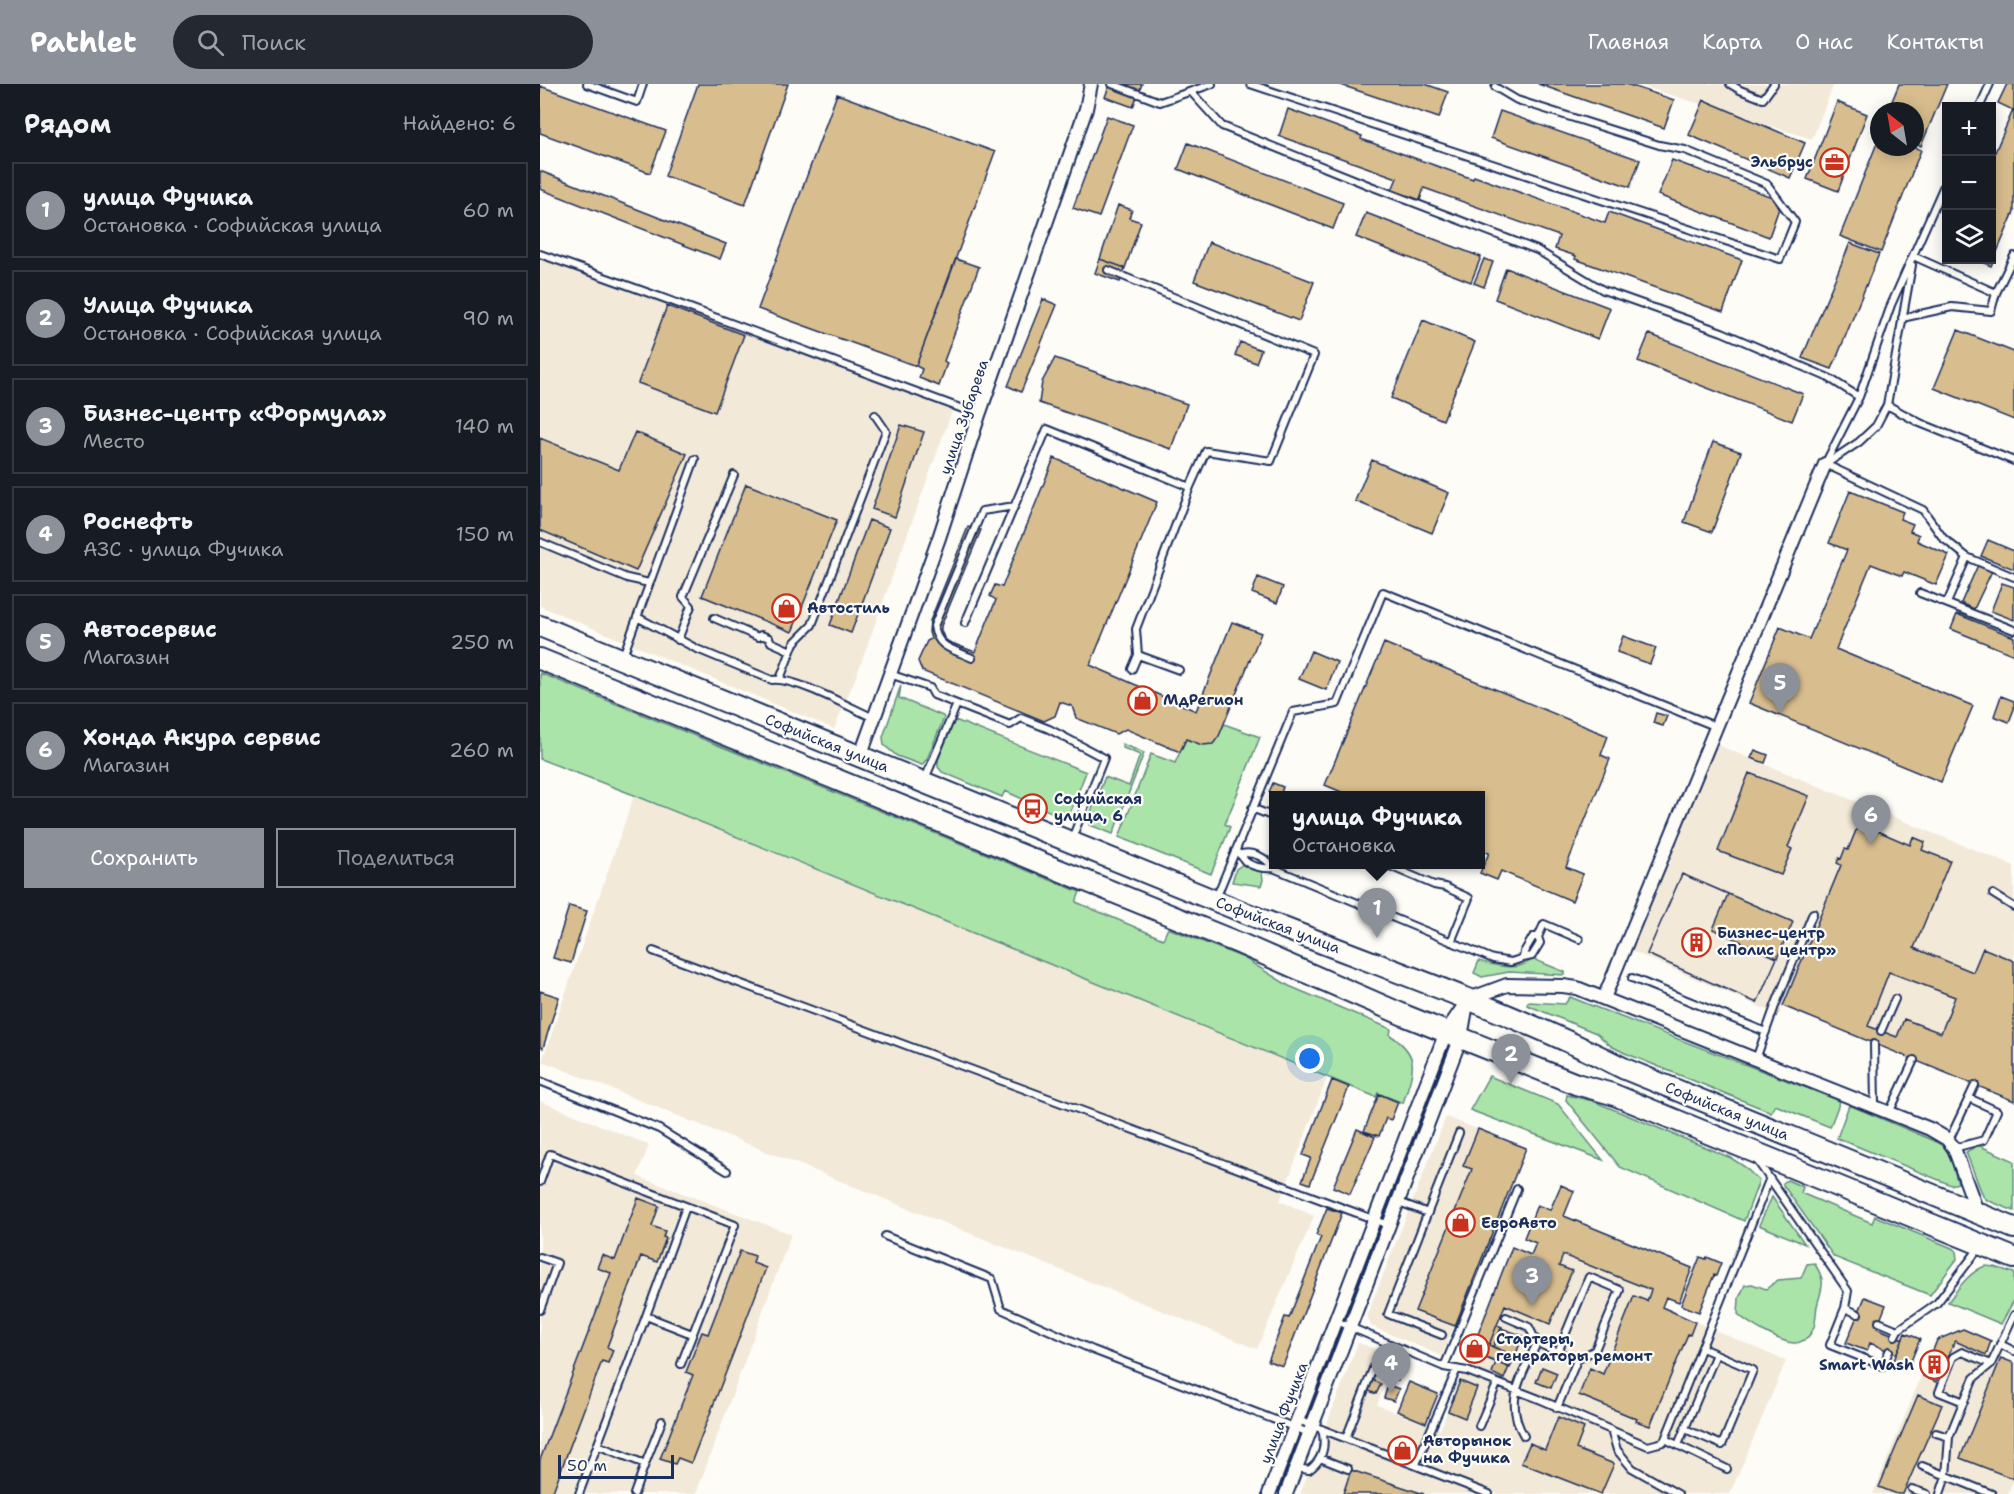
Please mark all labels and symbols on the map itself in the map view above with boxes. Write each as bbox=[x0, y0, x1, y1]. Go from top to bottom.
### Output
north arrow bbox=[1870, 102, 1924, 156]
office icon: Эльбрус bbox=[1818, 146, 1850, 178]
place label: Эльбрус bbox=[1751, 152, 1813, 172]
street label: улица Зубарева bbox=[935, 356, 993, 477]
shop icon: Автостиль bbox=[770, 592, 802, 624]
place label: Автостиль bbox=[807, 598, 890, 618]
pin: 5 bbox=[1760, 664, 1800, 713]
shop icon: МдРегион bbox=[1126, 684, 1158, 716]
place label: МдРегион bbox=[1163, 690, 1243, 710]
street label: Софийская улица bbox=[762, 709, 893, 777]
place label: Софийская улица, 6 bbox=[1054, 789, 1142, 826]
bus stop icon: Софийская улица, 6 bbox=[1017, 792, 1049, 824]
pin: 6 bbox=[1852, 796, 1890, 845]
pin: 1 bbox=[1358, 888, 1396, 938]
street label: Софийская улица bbox=[1213, 892, 1344, 958]
place label: Бизнес-центр «Полис центр» bbox=[1717, 923, 1836, 960]
building icon: Бизнес-центр «Полис центр» bbox=[1680, 926, 1712, 958]
pin: 2 bbox=[1492, 1034, 1530, 1084]
your location bbox=[1295, 1044, 1324, 1073]
street label: Софийская улица bbox=[1662, 1077, 1793, 1145]
shop icon: ЕвроАвто bbox=[1444, 1207, 1476, 1239]
place label: ЕвроАвто bbox=[1481, 1213, 1557, 1233]
pin: 3 bbox=[1512, 1256, 1552, 1306]
place label: Стартеры, генераторы ремонт bbox=[1496, 1329, 1652, 1366]
shop icon: Стартеры, генераторы ремонт bbox=[1459, 1332, 1491, 1364]
pin: 4 bbox=[1372, 1344, 1410, 1393]
building icon: Smart Wash bbox=[1919, 1349, 1951, 1381]
place label: Smart Wash bbox=[1819, 1355, 1914, 1375]
street label: улица Фучика bbox=[1255, 1359, 1313, 1467]
place label: Авторынок на Фучика bbox=[1423, 1431, 1512, 1468]
shop icon: Авторынок на Фучика bbox=[1386, 1434, 1418, 1466]
scale bar bbox=[558, 1452, 674, 1480]

